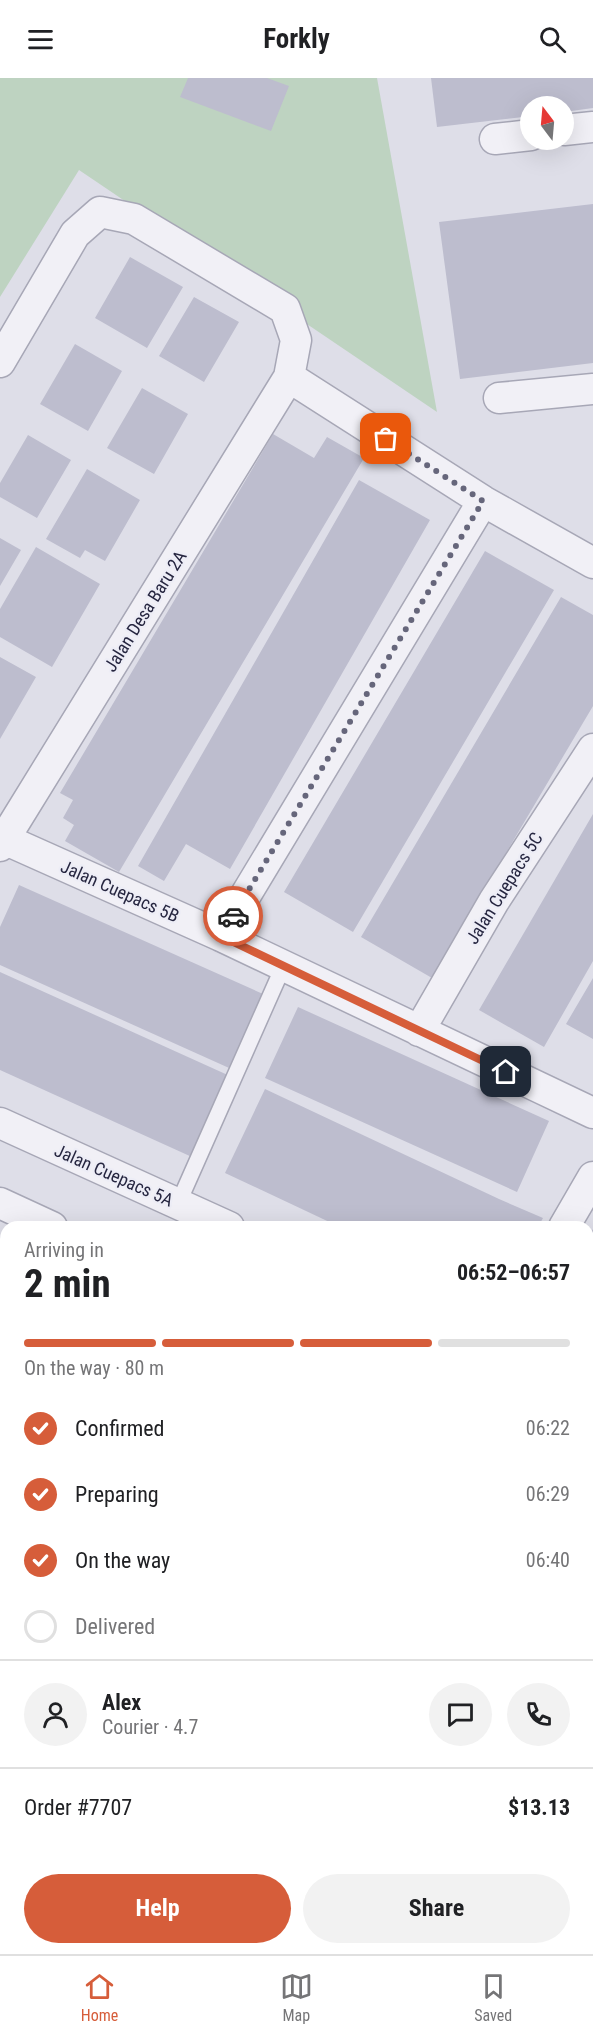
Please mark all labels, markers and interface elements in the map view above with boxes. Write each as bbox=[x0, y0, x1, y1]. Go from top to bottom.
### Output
icon: menu bbox=[24, 23, 57, 56]
text: Forkly bbox=[263, 23, 330, 55]
icon: search bbox=[536, 23, 569, 56]
north arrow bbox=[520, 96, 574, 150]
map controls bbox=[520, 96, 574, 150]
pin bbox=[360, 413, 411, 464]
icon: bag bbox=[369, 422, 402, 455]
street label: Jalan Desa Baru 2A bbox=[99, 546, 191, 675]
street label: Jalan Cuepacs 5C bbox=[461, 828, 547, 948]
street label: Jalan Cuepacs 5B bbox=[58, 856, 182, 926]
courier bbox=[203, 886, 263, 946]
icon: car bbox=[217, 900, 250, 933]
pin bbox=[480, 1046, 531, 1097]
icon: home bbox=[489, 1055, 522, 1088]
street label: Jalan Cuepacs 5A bbox=[51, 1139, 177, 1211]
text: Arriving in bbox=[24, 1238, 104, 1262]
text: 06:52–06:57 bbox=[457, 1260, 570, 1285]
text: 2 min bbox=[24, 1261, 111, 1307]
text: On the way · 80 m bbox=[24, 1356, 164, 1380]
icon: check bbox=[24, 1412, 57, 1445]
text: Confirmed bbox=[75, 1416, 164, 1441]
text: 06:22 bbox=[526, 1416, 570, 1440]
icon: check bbox=[24, 1478, 57, 1511]
text: Preparing bbox=[75, 1482, 159, 1507]
text: 06:29 bbox=[526, 1482, 570, 1506]
icon: check bbox=[24, 1544, 57, 1577]
text: On the way bbox=[75, 1548, 170, 1573]
text: 06:40 bbox=[526, 1548, 570, 1572]
text: Delivered bbox=[75, 1614, 155, 1639]
button: person bbox=[24, 1683, 87, 1746]
button: chat bbox=[429, 1683, 492, 1746]
button: phone bbox=[507, 1683, 570, 1746]
text: Alex bbox=[102, 1690, 141, 1715]
text: Courier · 4.7 bbox=[102, 1715, 198, 1739]
text: Order #7707 bbox=[24, 1795, 132, 1820]
text: $13.13 bbox=[508, 1795, 570, 1820]
button: Help bbox=[24, 1874, 291, 1943]
button: Share bbox=[303, 1874, 570, 1943]
tab: Home bbox=[81, 1970, 118, 2025]
tab: Map bbox=[280, 1970, 313, 2025]
tab: Saved bbox=[474, 1970, 512, 2025]

